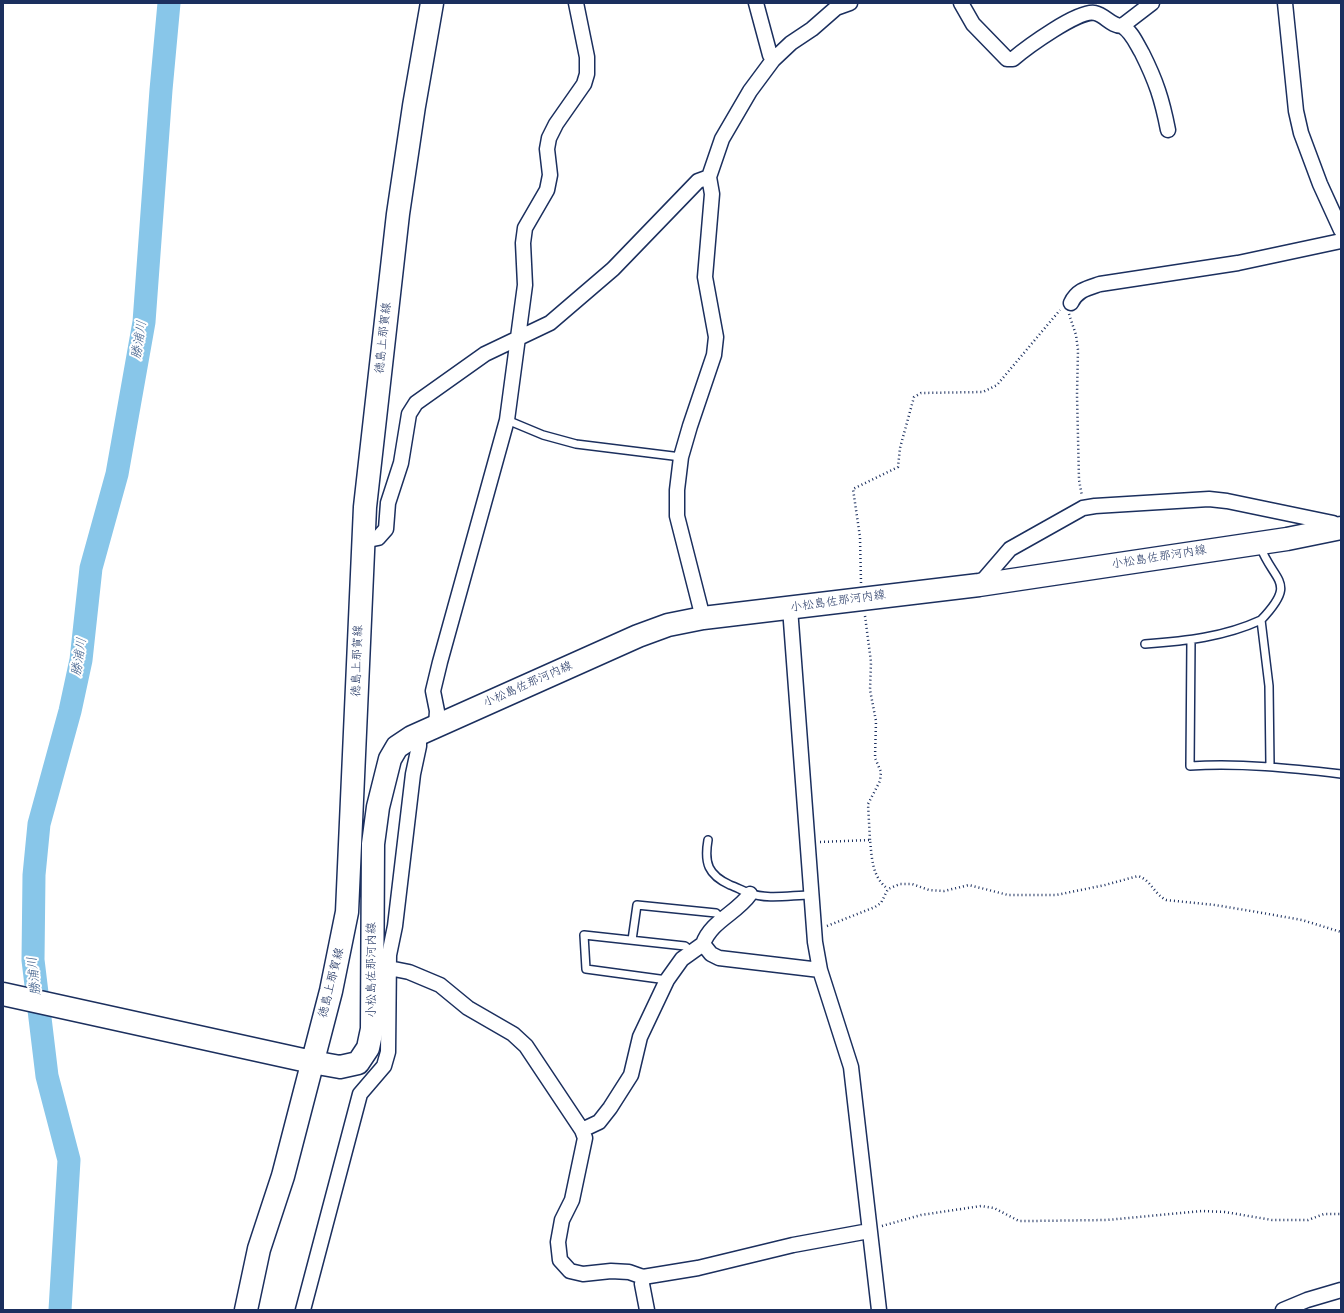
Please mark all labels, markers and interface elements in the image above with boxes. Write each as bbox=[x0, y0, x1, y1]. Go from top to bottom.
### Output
street label: 徳島上那賀線 bbox=[373, 301, 395, 375]
water label: 勝浦川 bbox=[129, 320, 151, 360]
street label: 小松島佐那河内線 bbox=[1110, 543, 1208, 573]
street label: 小松島佐那河内線 bbox=[789, 588, 887, 616]
street label: 徳島上那賀線 bbox=[350, 625, 366, 697]
water label: 勝浦川 bbox=[69, 637, 91, 677]
street label: 小松島佐那河内線 bbox=[481, 659, 575, 711]
street label: 小松島佐那河内線 bbox=[365, 922, 379, 1018]
street label: 徳島上那賀線 bbox=[316, 946, 348, 1020]
water label: 勝浦川 bbox=[25, 956, 45, 996]

